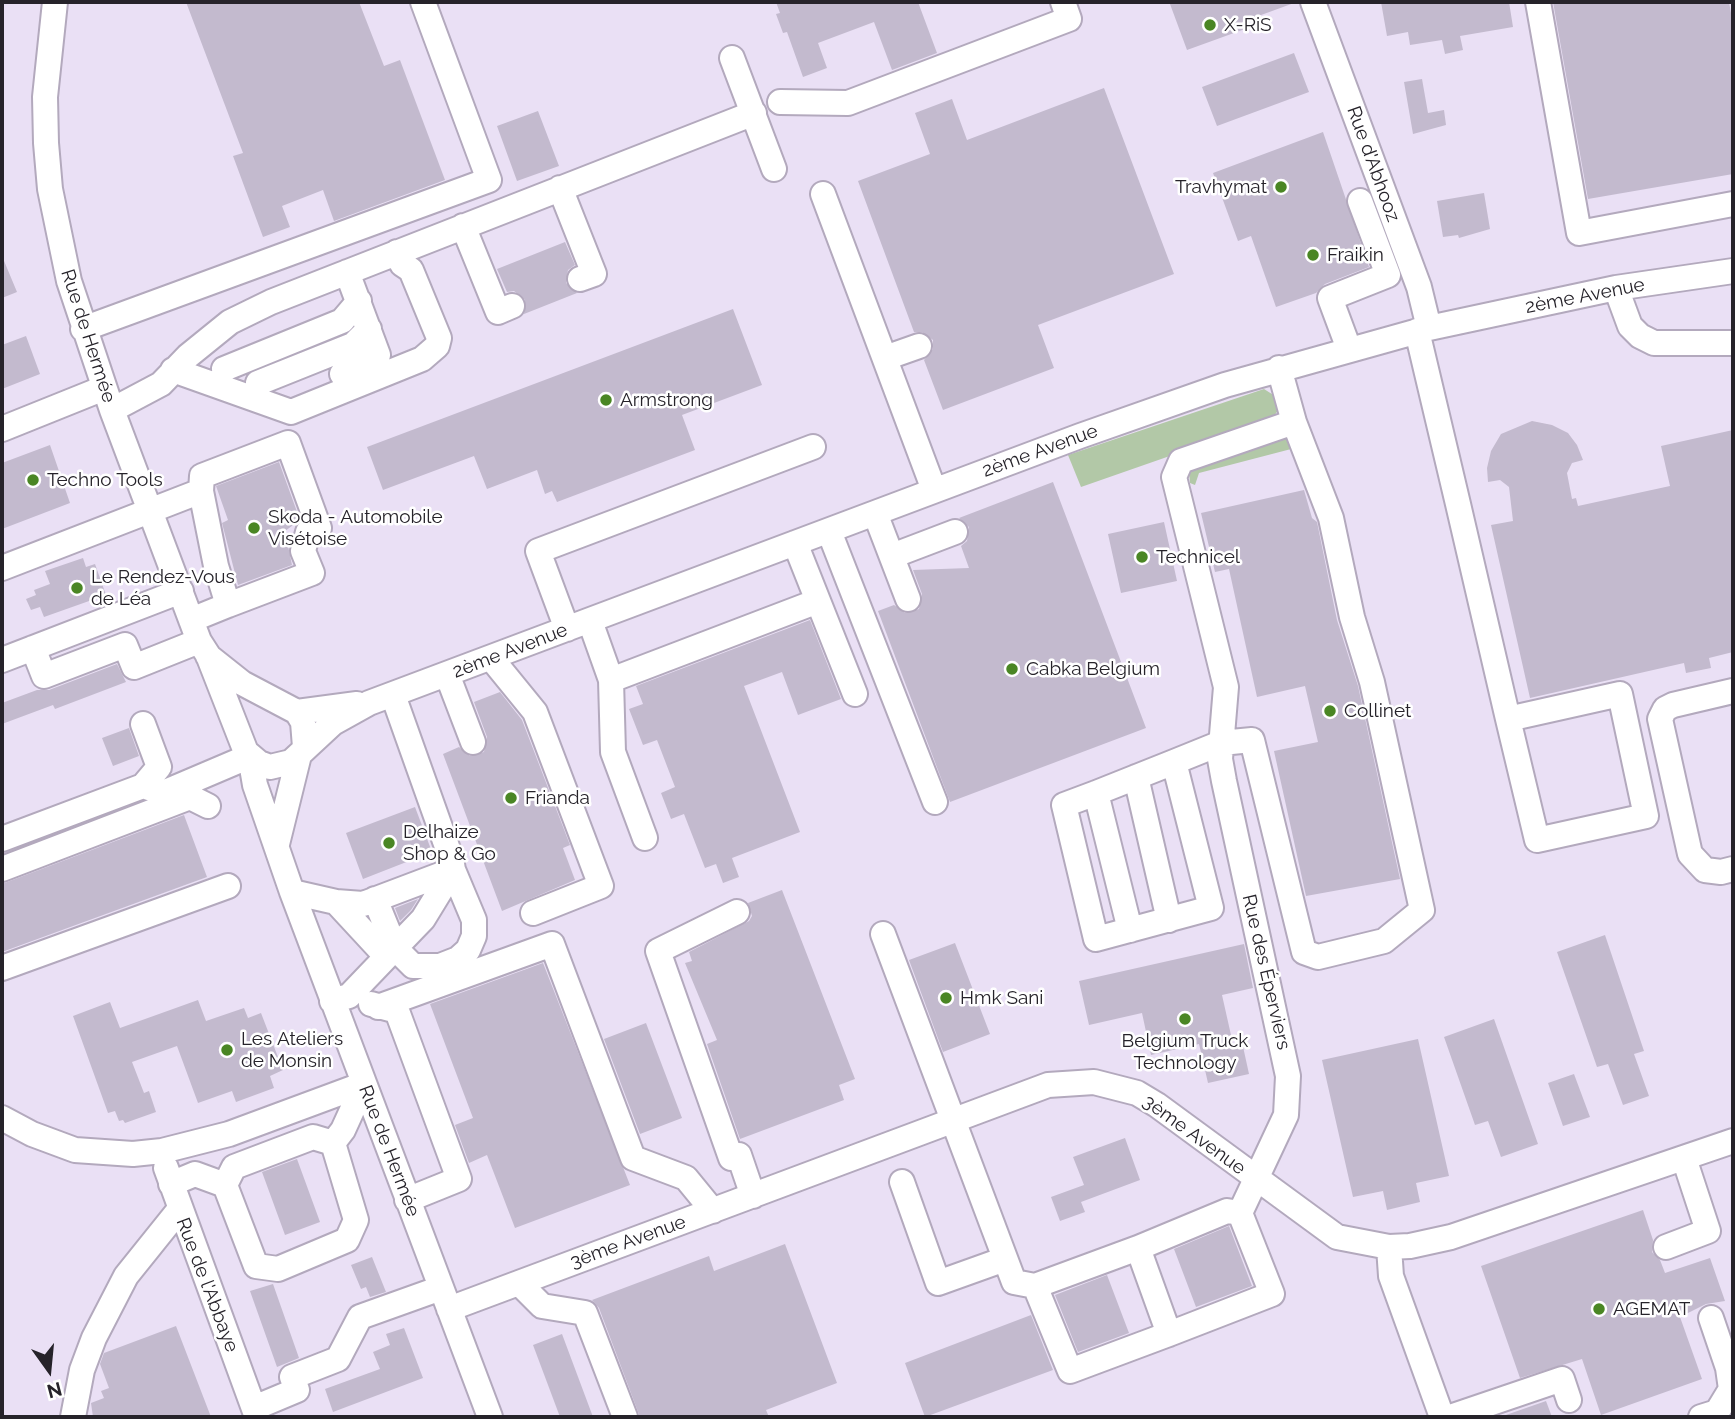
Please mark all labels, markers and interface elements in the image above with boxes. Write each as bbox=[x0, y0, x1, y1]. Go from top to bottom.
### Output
place label: X-RiS bbox=[1224, 14, 1272, 36]
marker: X-RiS bbox=[1202, 17, 1218, 33]
street label: Rue d'Abhooz bbox=[1342, 103, 1404, 225]
place label: Travhymat bbox=[1175, 176, 1267, 198]
marker: Travhymat bbox=[1273, 179, 1289, 195]
place label: Fraikin bbox=[1327, 244, 1384, 266]
marker: Fraikin bbox=[1305, 247, 1321, 263]
street label: Rue de Hermée bbox=[56, 266, 120, 406]
street label: 2ème Avenue bbox=[1523, 273, 1647, 319]
place label: Armstrong bbox=[620, 389, 713, 411]
marker: Armstrong bbox=[598, 392, 614, 408]
street label: 2ème Avenue bbox=[979, 420, 1101, 482]
place label: Techno Tools bbox=[47, 469, 163, 491]
marker: Techno Tools bbox=[25, 472, 41, 488]
place label: Skoda - Automobile Visétoise bbox=[268, 506, 443, 550]
marker: Skoda - Automobile Visétoise bbox=[246, 520, 262, 536]
place label: Technicel bbox=[1156, 546, 1240, 568]
marker: Technicel bbox=[1134, 549, 1150, 565]
place label: Le Rendez-Vous de Léa bbox=[91, 566, 235, 610]
marker: Le Rendez-Vous de Léa bbox=[69, 580, 85, 596]
street label: 2ème Avenue bbox=[449, 619, 571, 683]
place label: Cabka Belgium bbox=[1026, 658, 1160, 680]
marker: Cabka Belgium bbox=[1004, 661, 1020, 677]
place label: Collinet bbox=[1344, 700, 1411, 722]
marker: Collinet bbox=[1322, 703, 1338, 719]
place label: Frianda bbox=[525, 787, 590, 809]
marker: Frianda bbox=[503, 790, 519, 806]
place label: Delhaize Shop & Go bbox=[403, 821, 496, 865]
marker: Delhaize Shop & Go bbox=[381, 835, 397, 851]
street label: Rue des Éperviers bbox=[1237, 892, 1295, 1052]
place label: Hmk Sani bbox=[960, 987, 1044, 1009]
marker: Hmk Sani bbox=[938, 990, 954, 1006]
marker: Belgium Truck Technology bbox=[1177, 1011, 1193, 1027]
place label: Les Ateliers de Monsin bbox=[241, 1028, 343, 1072]
place label: Belgium Truck Technology bbox=[1122, 1030, 1248, 1074]
marker: Les Ateliers de Monsin bbox=[219, 1042, 235, 1058]
street label: Rue de Hermée bbox=[353, 1082, 425, 1220]
street label: 3ème Avenue bbox=[1138, 1090, 1250, 1180]
street label: 3ème Avenue bbox=[567, 1211, 689, 1273]
street label: Rue de l'Abbaye bbox=[171, 1215, 243, 1355]
place label: AGEMAT bbox=[1613, 1298, 1690, 1320]
marker: AGEMAT bbox=[1591, 1301, 1607, 1317]
north arrow bbox=[14, 1335, 84, 1405]
text: N bbox=[45, 1378, 64, 1403]

